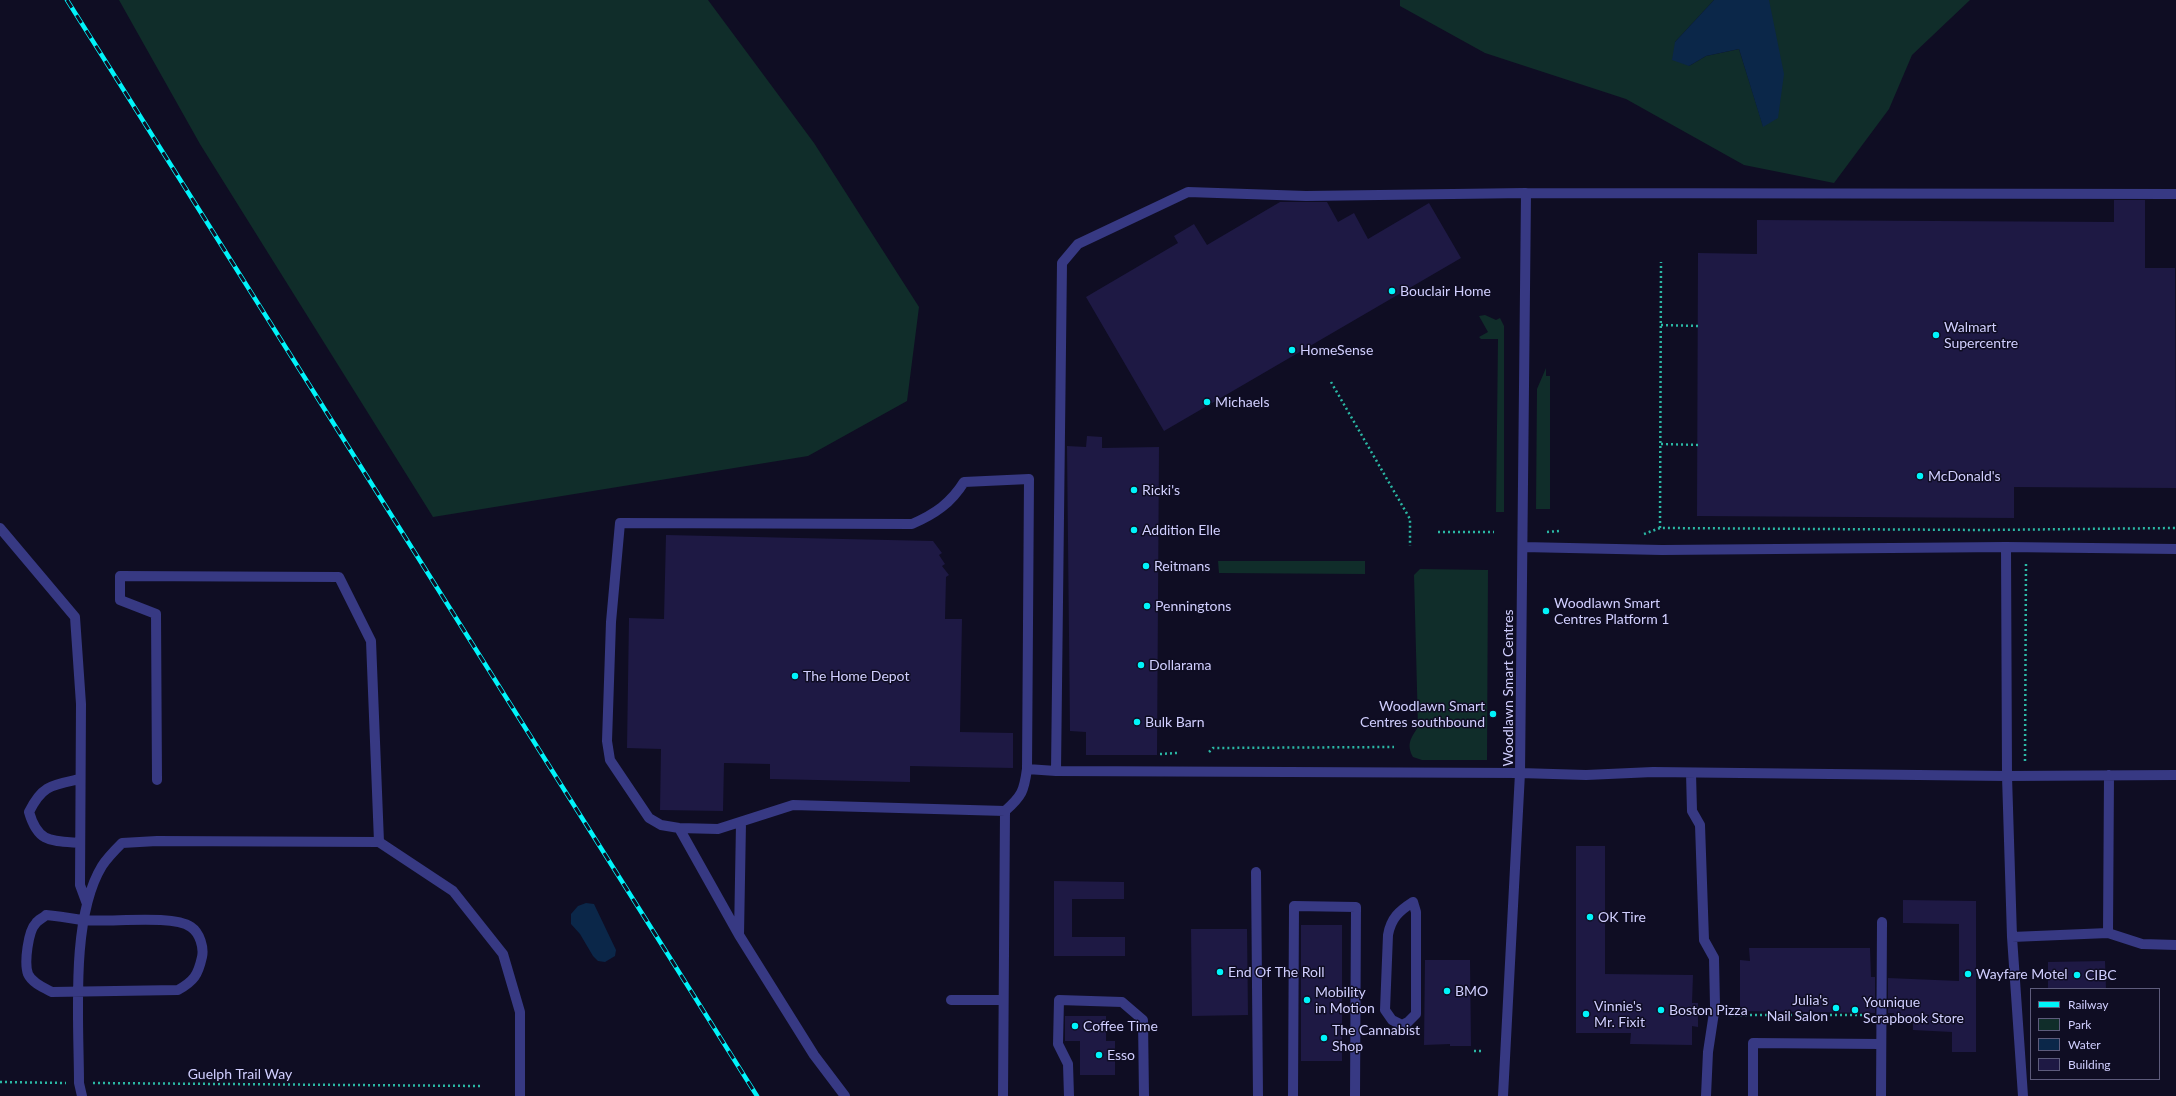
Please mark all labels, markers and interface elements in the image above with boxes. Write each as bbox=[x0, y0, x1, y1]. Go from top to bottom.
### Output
place label: Bouclair Home bbox=[1400, 283, 1491, 299]
marker: Bouclair Home bbox=[1387, 286, 1397, 296]
place label: Walmart Supercentre bbox=[1944, 319, 2018, 352]
marker: Walmart Supercentre bbox=[1931, 330, 1941, 340]
place label: HomeSense bbox=[1300, 342, 1373, 358]
marker: HomeSense bbox=[1287, 345, 1297, 355]
place label: Michaels bbox=[1215, 394, 1269, 410]
marker: Michaels bbox=[1202, 397, 1212, 407]
place label: McDonald's bbox=[1928, 468, 2001, 484]
marker: McDonald's bbox=[1915, 471, 1925, 481]
place label: Ricki's bbox=[1142, 482, 1180, 498]
marker: Ricki's bbox=[1129, 485, 1139, 495]
place label: Addition Elle bbox=[1142, 522, 1220, 538]
marker: Addition Elle bbox=[1129, 525, 1139, 535]
place label: Reitmans bbox=[1154, 558, 1210, 574]
marker: Reitmans bbox=[1141, 561, 1151, 571]
place label: Woodlawn Smart Centres Platform 1 bbox=[1554, 595, 1669, 628]
place label: Penningtons bbox=[1155, 598, 1231, 614]
marker: Penningtons bbox=[1142, 601, 1152, 611]
marker: Woodlawn Smart Centres Platform 1 bbox=[1541, 606, 1551, 616]
street label: Woodlawn Smart Centres bbox=[1500, 609, 1516, 767]
place label: Dollarama bbox=[1149, 657, 1211, 673]
marker: Dollarama bbox=[1136, 660, 1146, 670]
place label: The Home Depot bbox=[803, 668, 909, 684]
marker: The Home Depot bbox=[790, 671, 800, 681]
place label: Woodlawn Smart Centres southbound bbox=[1360, 698, 1485, 730]
marker: Woodlawn Smart Centres southbound bbox=[1488, 709, 1498, 719]
place label: Bulk Barn bbox=[1145, 714, 1205, 730]
marker: Bulk Barn bbox=[1132, 717, 1142, 727]
place label: OK Tire bbox=[1598, 909, 1646, 925]
marker: OK Tire bbox=[1585, 912, 1595, 922]
place label: End Of The Roll bbox=[1228, 964, 1325, 980]
place label: Wayfare Motel bbox=[1976, 966, 2068, 982]
marker: End Of The Roll bbox=[1215, 967, 1225, 977]
place label: CIBC bbox=[2085, 967, 2117, 983]
marker: Wayfare Motel bbox=[1963, 969, 1973, 979]
marker: CIBC bbox=[2072, 970, 2082, 980]
place label: BMO bbox=[1455, 983, 1488, 999]
place label: Mobility in Motion bbox=[1315, 984, 1375, 1016]
marker: BMO bbox=[1442, 986, 1452, 996]
legend bbox=[2030, 988, 2160, 1080]
place label: Julia's Nail Salon bbox=[1767, 992, 1828, 1024]
place label: Younique Scrapbook Store bbox=[1863, 994, 1964, 1026]
marker: Mobility in Motion bbox=[1302, 995, 1312, 1005]
text: Railway bbox=[2068, 997, 2108, 1012]
place label: Vinnie's Mr. Fixit bbox=[1594, 998, 1645, 1030]
place label: Boston Pizza bbox=[1669, 1002, 1748, 1018]
marker: Julia's Nail Salon bbox=[1831, 1003, 1841, 1013]
marker: Boston Pizza bbox=[1656, 1005, 1666, 1015]
marker: Younique Scrapbook Store bbox=[1850, 1005, 1860, 1015]
marker: Vinnie's Mr. Fixit bbox=[1581, 1009, 1591, 1019]
text: Park bbox=[2068, 1017, 2091, 1032]
place label: Coffee Time bbox=[1083, 1018, 1158, 1034]
marker: Coffee Time bbox=[1070, 1021, 1080, 1031]
place label: The Cannabist Shop bbox=[1332, 1022, 1420, 1054]
marker: The Cannabist Shop bbox=[1319, 1033, 1329, 1043]
text: Water bbox=[2068, 1037, 2101, 1052]
place label: Esso bbox=[1107, 1047, 1135, 1063]
marker: Esso bbox=[1094, 1050, 1104, 1060]
text: Building bbox=[2068, 1057, 2111, 1072]
street label: Guelph Trail Way bbox=[188, 1066, 292, 1082]

